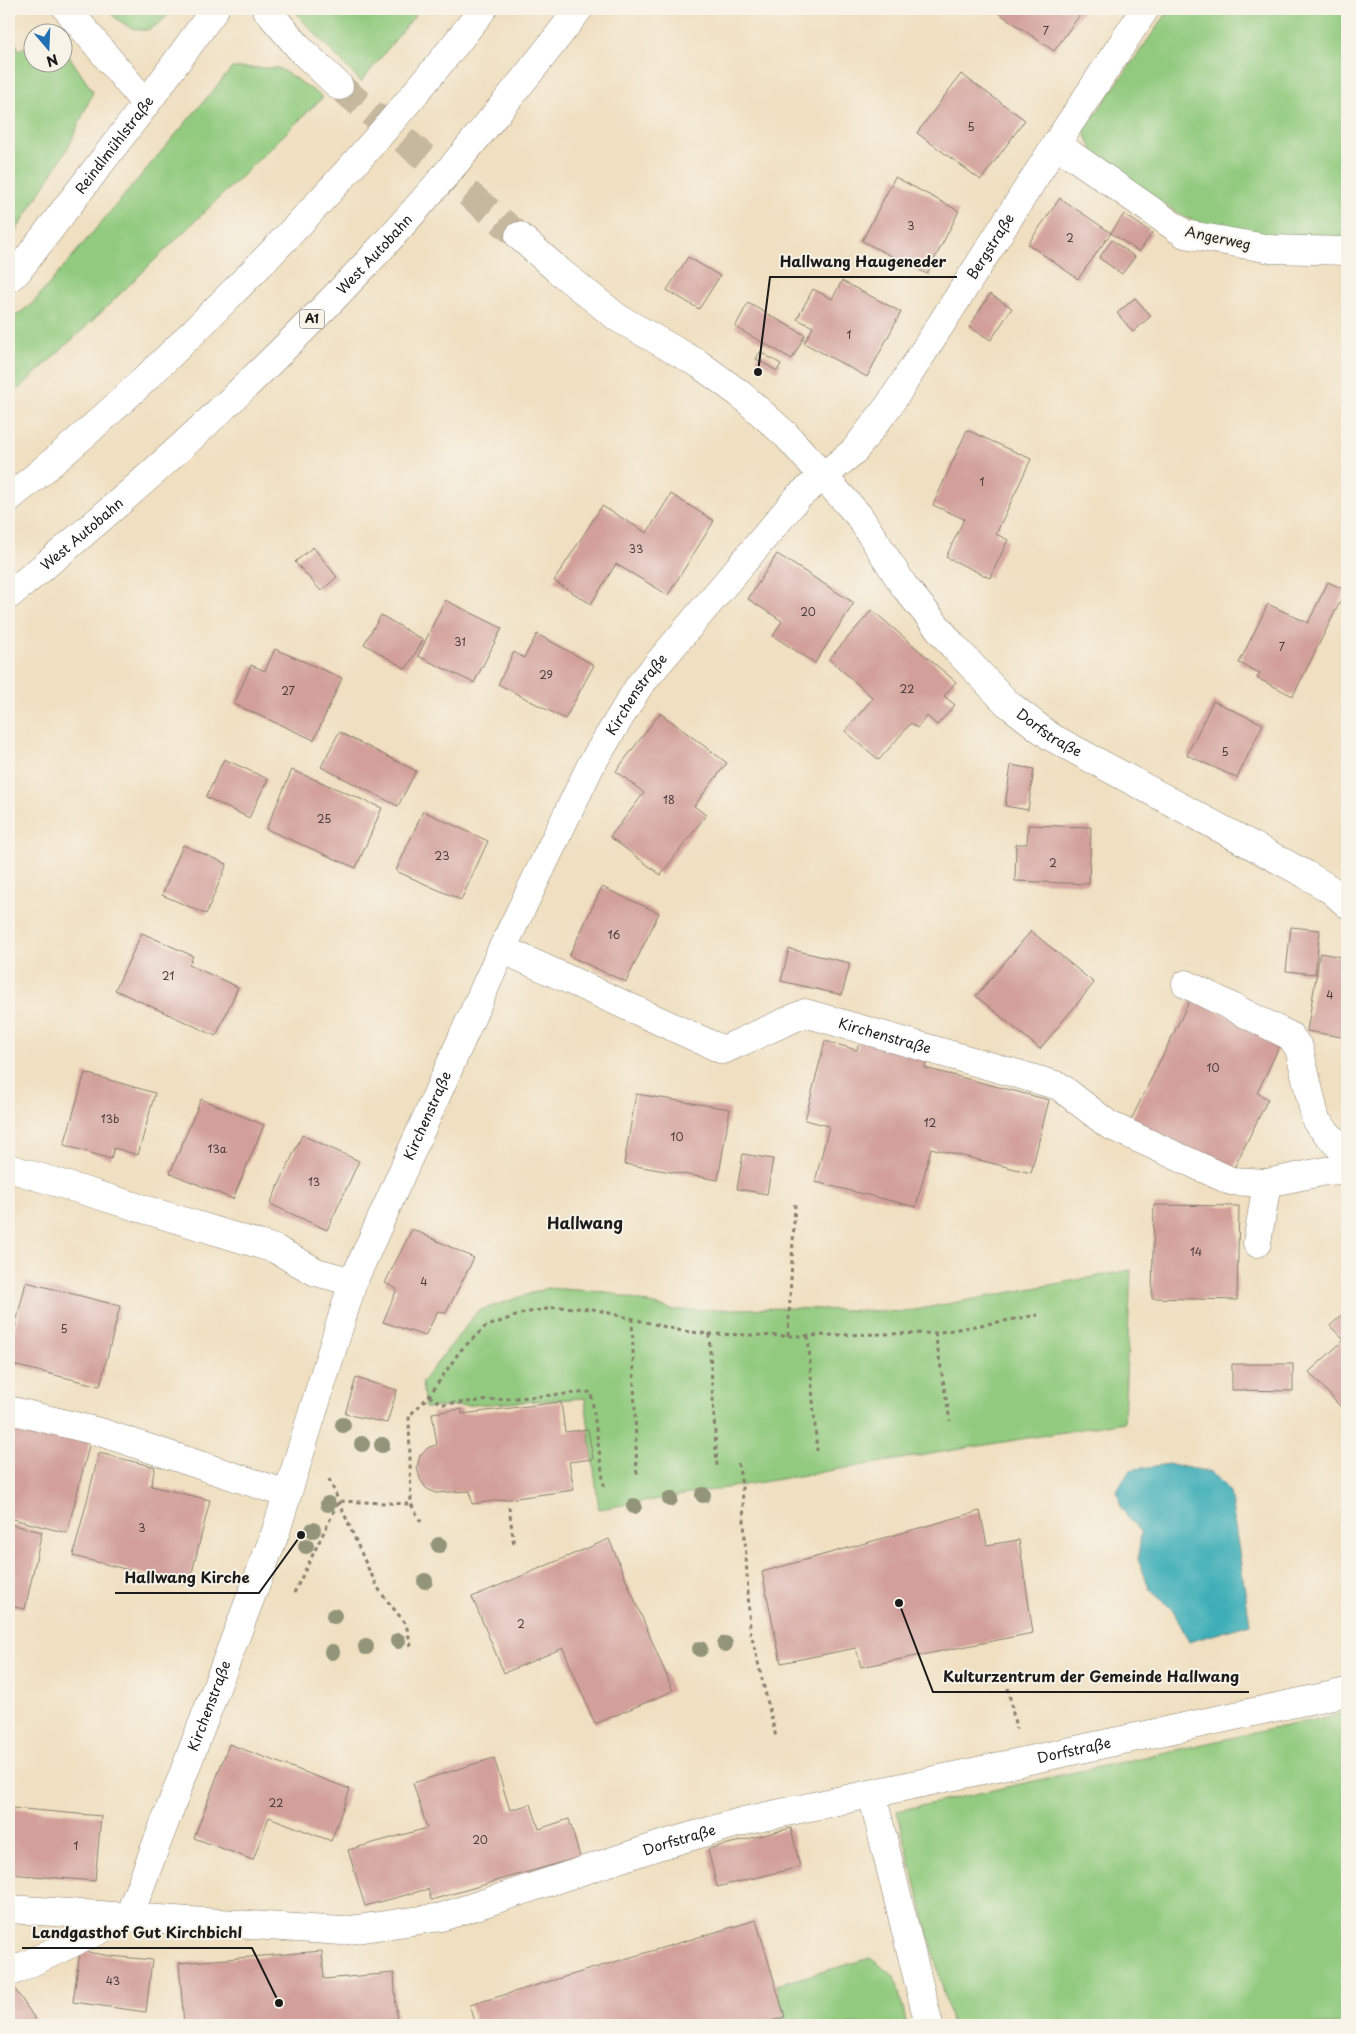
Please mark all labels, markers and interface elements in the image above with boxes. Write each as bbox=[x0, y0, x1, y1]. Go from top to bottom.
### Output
north arrow bbox=[22, 22, 72, 72]
house number: 7 bbox=[1043, 22, 1049, 39]
text: N bbox=[44, 49, 61, 72]
street label: Reindlmühlstraße bbox=[70, 92, 158, 198]
house number: 5 bbox=[967, 118, 975, 135]
street label: West Autobahn bbox=[331, 209, 417, 299]
street label: Bergstraße bbox=[961, 209, 1019, 283]
house number: 3 bbox=[907, 217, 915, 234]
street label: Angerweg bbox=[1183, 220, 1253, 255]
house number: 2 bbox=[1066, 229, 1074, 246]
callout: Hallwang Haugeneder bbox=[770, 247, 957, 277]
text: Hallwang Haugeneder bbox=[780, 249, 947, 272]
road number: A1 bbox=[300, 310, 324, 328]
house number: 1 bbox=[847, 326, 852, 343]
house number: 1 bbox=[980, 473, 985, 490]
street label: West Autobahn bbox=[36, 493, 128, 575]
house number: 33 bbox=[629, 540, 643, 557]
house number: 20 bbox=[800, 603, 816, 620]
house number: 31 bbox=[454, 633, 466, 650]
house number: 7 bbox=[1279, 638, 1285, 655]
street label: Kirchenstraße bbox=[600, 649, 672, 739]
house number: 29 bbox=[539, 666, 553, 683]
house number: 22 bbox=[900, 680, 914, 697]
house number: 27 bbox=[281, 682, 295, 699]
street label: Dorfstraße bbox=[1012, 703, 1086, 762]
house number: 5 bbox=[1221, 743, 1229, 760]
house number: 18 bbox=[663, 791, 675, 808]
house number: 25 bbox=[317, 810, 331, 827]
house number: 23 bbox=[435, 847, 449, 864]
house number: 2 bbox=[1049, 854, 1057, 871]
house number: 16 bbox=[608, 926, 621, 943]
house number: 21 bbox=[162, 967, 174, 984]
house number: 4 bbox=[1326, 986, 1334, 1003]
street label: Kirchenstraße bbox=[836, 1012, 934, 1059]
house number: 10 bbox=[1207, 1059, 1219, 1076]
street label: Kirchenstraße bbox=[398, 1068, 456, 1163]
house number: 13b bbox=[101, 1110, 119, 1127]
house number: 12 bbox=[924, 1114, 937, 1131]
house number: 10 bbox=[671, 1128, 683, 1145]
house number: 13a bbox=[207, 1140, 227, 1157]
house number: 13 bbox=[308, 1173, 320, 1190]
district label: Hallwang bbox=[547, 1210, 623, 1234]
house number: 14 bbox=[1190, 1243, 1202, 1260]
house number: 4 bbox=[420, 1273, 428, 1290]
house number: 5 bbox=[60, 1320, 68, 1337]
house number: 3 bbox=[138, 1519, 146, 1536]
callout: Hallwang Kirche bbox=[115, 1563, 259, 1593]
text: Hallwang Kirche bbox=[124, 1565, 250, 1588]
house number: 2 bbox=[517, 1615, 525, 1632]
street label: Kirchenstraße bbox=[182, 1657, 236, 1754]
callout: Kulturzentrum der Gemeinde Hallwang bbox=[933, 1662, 1249, 1692]
text: Kulturzentrum der Gemeinde Hallwang bbox=[943, 1664, 1239, 1687]
street label: Dorfstraße bbox=[1035, 1732, 1113, 1768]
house number: 22 bbox=[269, 1794, 283, 1811]
street label: Dorfstraße bbox=[640, 1819, 718, 1860]
house number: 20 bbox=[472, 1831, 488, 1848]
house number: 1 bbox=[74, 1837, 79, 1854]
callout: Landgasthof Gut Kirchbichl bbox=[22, 1918, 252, 1948]
text: Landgasthof Gut Kirchbichl bbox=[32, 1920, 242, 1943]
house number: 43 bbox=[106, 1972, 120, 1989]

